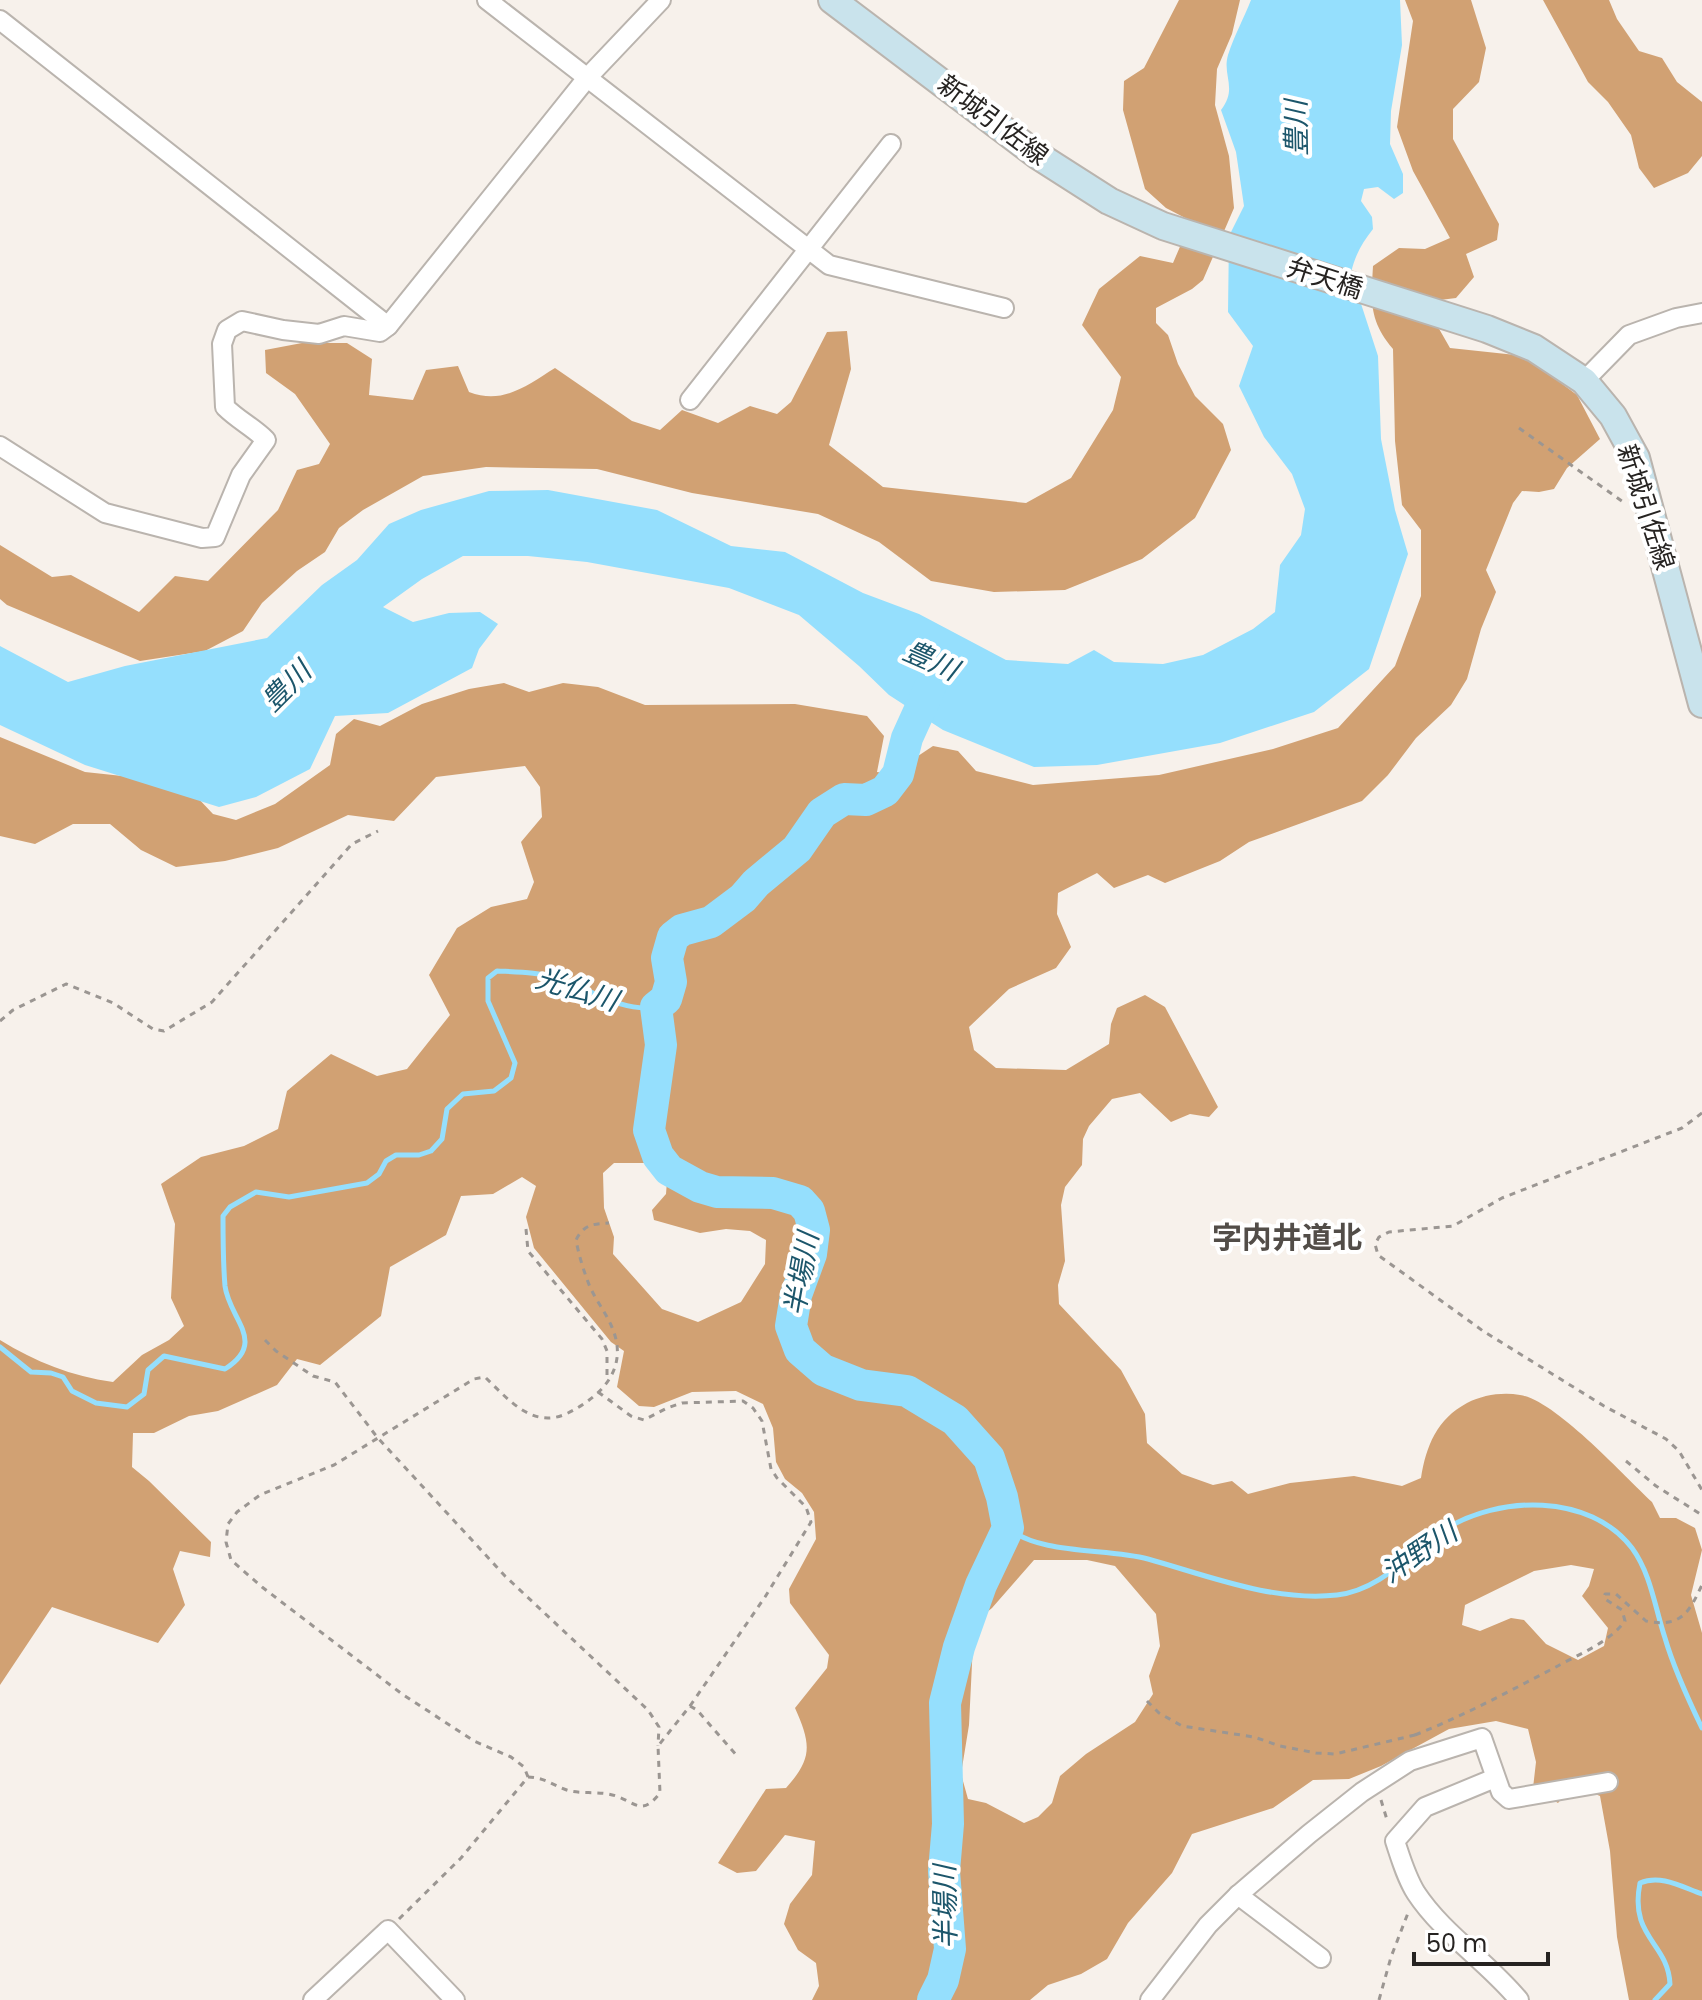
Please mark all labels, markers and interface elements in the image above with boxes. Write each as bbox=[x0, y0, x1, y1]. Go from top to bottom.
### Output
street label: 新城引佐線 bbox=[930, 67, 1056, 173]
water label: 豊川 bbox=[1276, 97, 1316, 156]
street label: 弁天橋 bbox=[1282, 249, 1368, 307]
street label: 新城引佐線 bbox=[1609, 440, 1683, 574]
water label: 豊川 bbox=[897, 631, 967, 691]
water label: 豊川 bbox=[253, 651, 322, 720]
water label: 光仏川 bbox=[531, 959, 626, 1021]
district label: 字内井道北 bbox=[1212, 1216, 1362, 1259]
water label: 半場川 bbox=[775, 1226, 829, 1319]
water label: 沖野川 bbox=[1374, 1511, 1467, 1592]
water label: 半場川 bbox=[925, 1862, 966, 1949]
scale bar bbox=[1414, 1916, 1548, 1966]
text: 50 m bbox=[1426, 1927, 1487, 1960]

